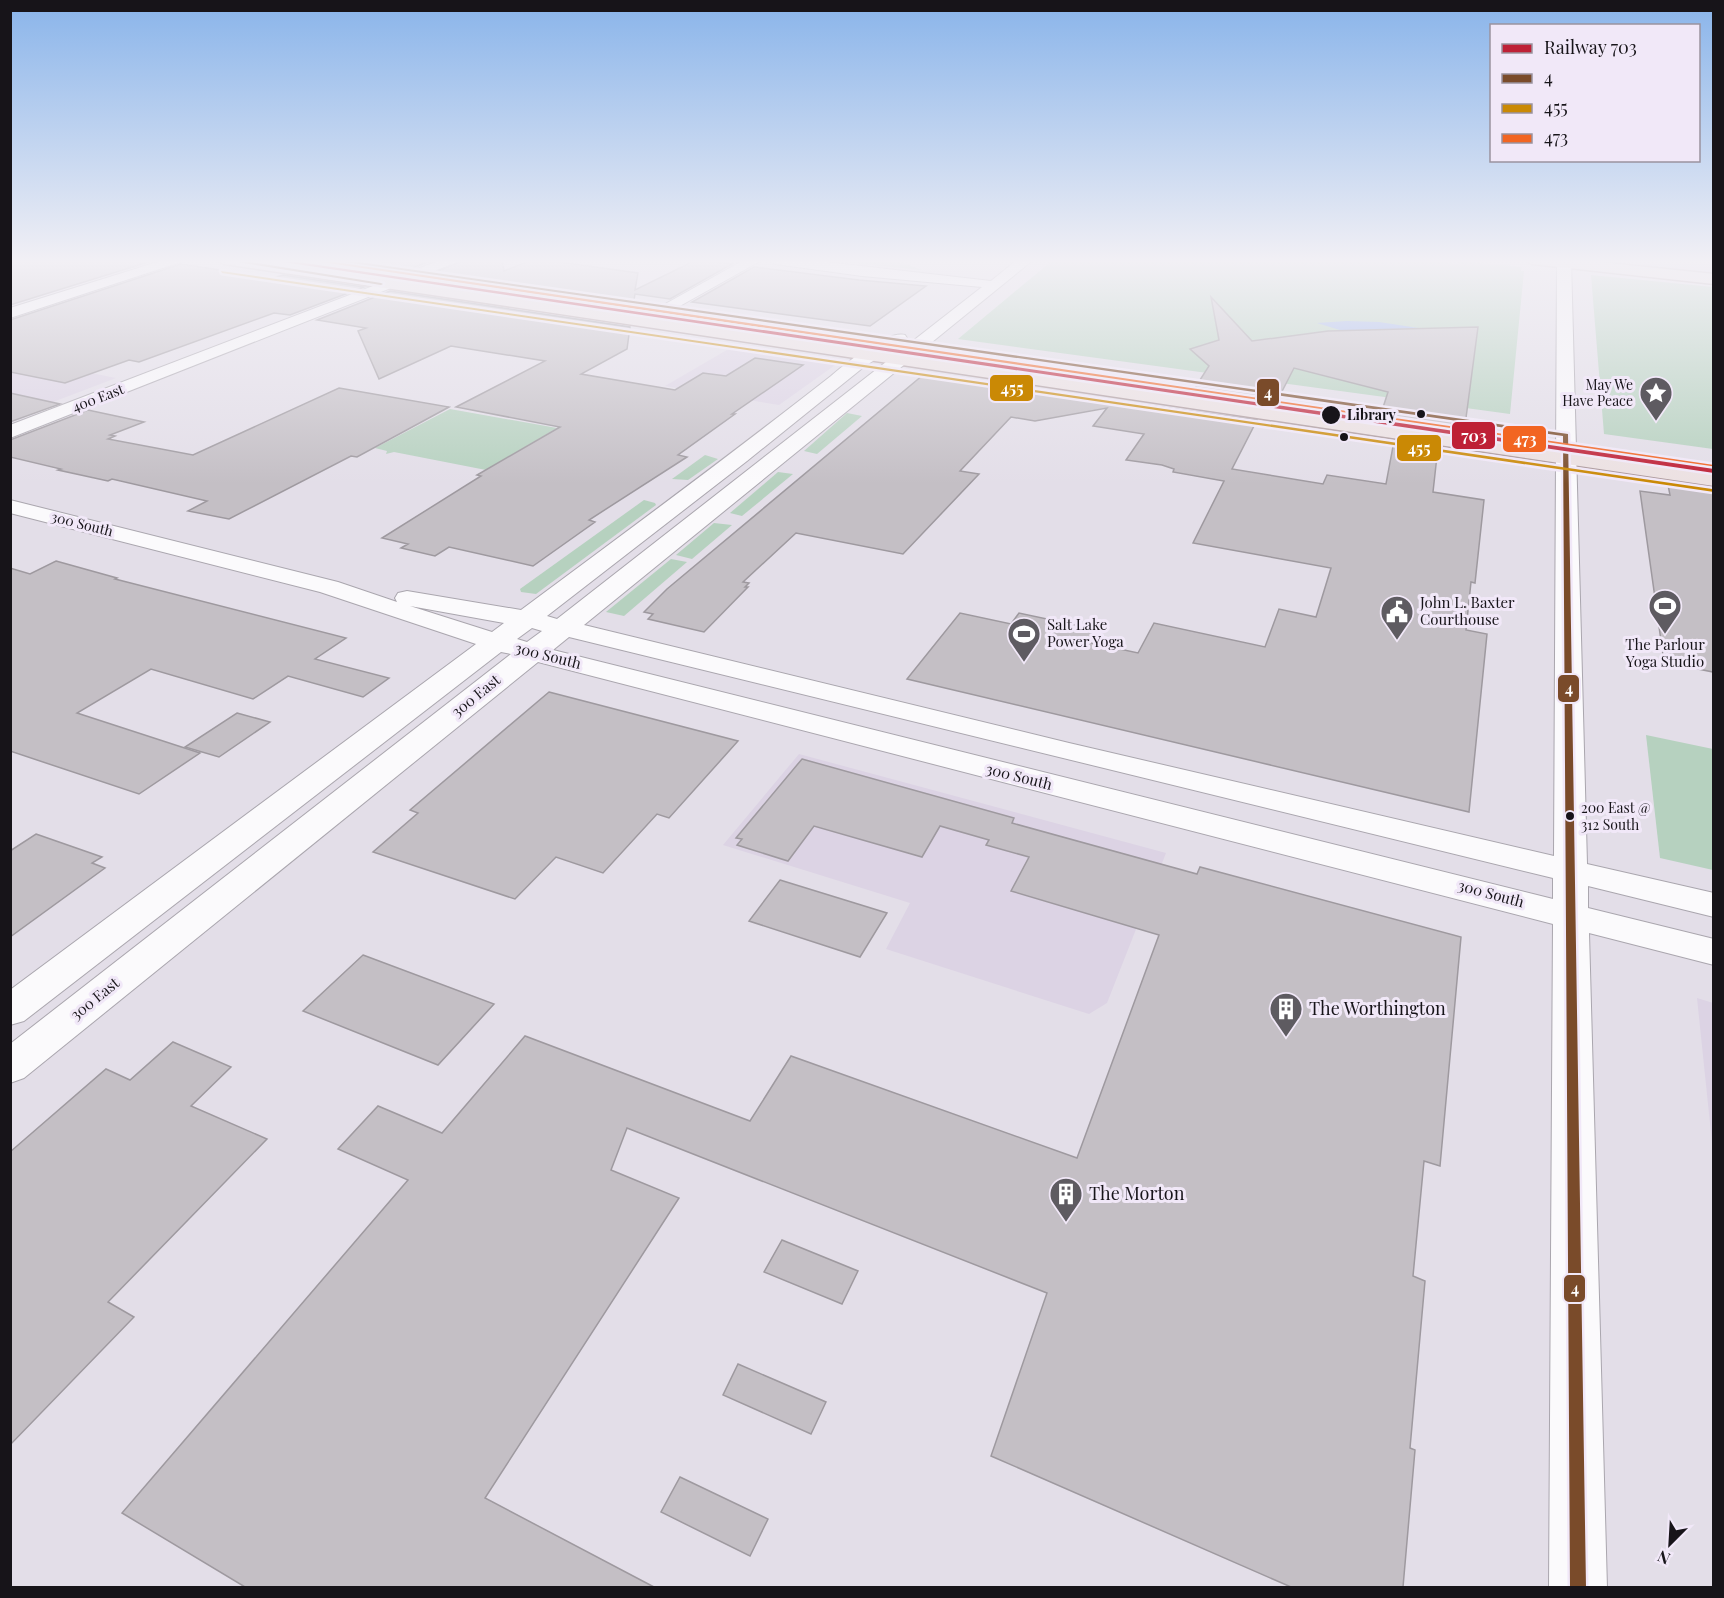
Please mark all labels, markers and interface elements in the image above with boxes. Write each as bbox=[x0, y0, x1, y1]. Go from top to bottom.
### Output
legend bbox=[1490, 24, 1700, 162]
text: Railway 703 bbox=[1544, 35, 1637, 59]
text: 4 bbox=[1544, 65, 1553, 89]
text: 455 bbox=[1544, 95, 1568, 119]
text: 473 bbox=[1544, 125, 1568, 149]
line badge: 455 bbox=[989, 374, 1034, 402]
place label: May We Have Peace bbox=[1562, 375, 1633, 410]
place icon: May We Have Peace bbox=[1638, 375, 1674, 422]
text: 455 bbox=[1000, 377, 1024, 398]
line badge: 4 bbox=[1256, 378, 1280, 407]
street label: 400 East bbox=[69, 379, 127, 416]
text: 4 bbox=[1264, 381, 1272, 402]
marker: Library bbox=[1320, 404, 1342, 426]
place label: Library bbox=[1347, 405, 1396, 424]
unlabelled marker bbox=[1415, 408, 1427, 420]
line badge: 703 bbox=[1451, 421, 1496, 450]
text: 703 bbox=[1461, 425, 1487, 446]
line badge: 473 bbox=[1502, 425, 1547, 453]
text: 473 bbox=[1513, 428, 1537, 449]
unlabelled marker bbox=[1338, 431, 1350, 443]
line badge: 455 bbox=[1396, 434, 1442, 462]
text: 455 bbox=[1407, 437, 1431, 458]
street label: 300 South bbox=[49, 507, 116, 541]
sports icon: The Parlour Yoga Studio bbox=[1647, 588, 1683, 635]
place label: John L. Baxter Courthouse bbox=[1419, 592, 1515, 629]
public building icon: John L. Baxter Courthouse bbox=[1379, 594, 1415, 641]
place label: Salt Lake Power Yoga bbox=[1047, 614, 1124, 651]
sports icon: Salt Lake Power Yoga bbox=[1006, 616, 1042, 663]
place label: The Parlour Yoga Studio bbox=[1625, 634, 1705, 671]
street label: 300 South bbox=[513, 637, 584, 673]
street label: 300 East bbox=[447, 669, 504, 721]
line badge: 4 bbox=[1557, 674, 1580, 703]
text: 4 bbox=[1565, 677, 1573, 698]
street label: 300 South bbox=[984, 758, 1055, 794]
place label: 200 East @ 312 South bbox=[1581, 798, 1650, 834]
marker: 200 East @ 312 South bbox=[1564, 810, 1576, 822]
street label: 300 South bbox=[1456, 875, 1527, 911]
street label: 300 East bbox=[66, 972, 123, 1024]
building icon: The Worthington bbox=[1268, 991, 1304, 1038]
place label: The Worthington bbox=[1309, 996, 1446, 1020]
building icon: The Morton bbox=[1048, 1176, 1084, 1223]
place label: The Morton bbox=[1089, 1181, 1185, 1205]
line badge: 4 bbox=[1563, 1274, 1586, 1303]
text: 4 bbox=[1571, 1277, 1579, 1298]
north arrow bbox=[1640, 1514, 1700, 1574]
text: N bbox=[1654, 1546, 1673, 1570]

